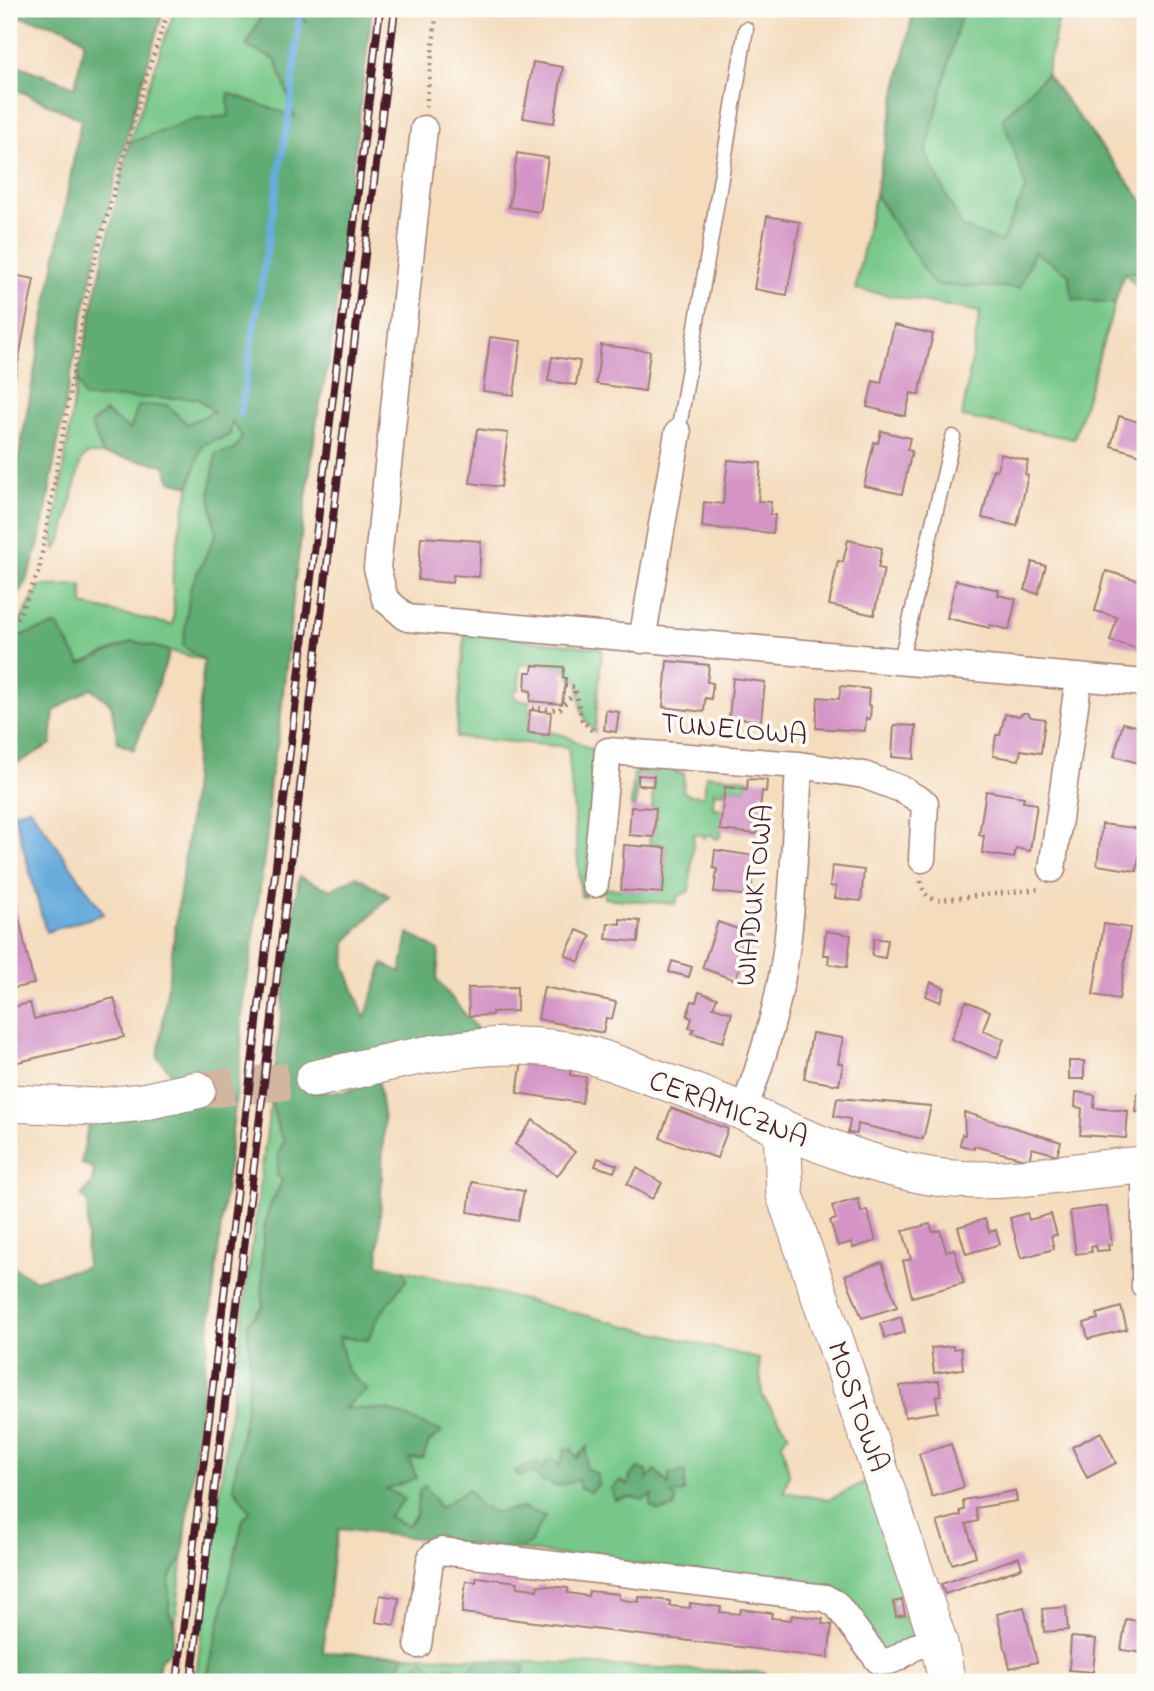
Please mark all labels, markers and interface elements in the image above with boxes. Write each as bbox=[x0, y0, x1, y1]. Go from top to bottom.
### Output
street label: TUNELOWA bbox=[659, 703, 809, 759]
street label: WIADUKTOWA bbox=[725, 802, 787, 989]
street label: CERAMICZNA bbox=[642, 1060, 814, 1161]
street label: MOSTOWA bbox=[813, 1336, 899, 1478]

